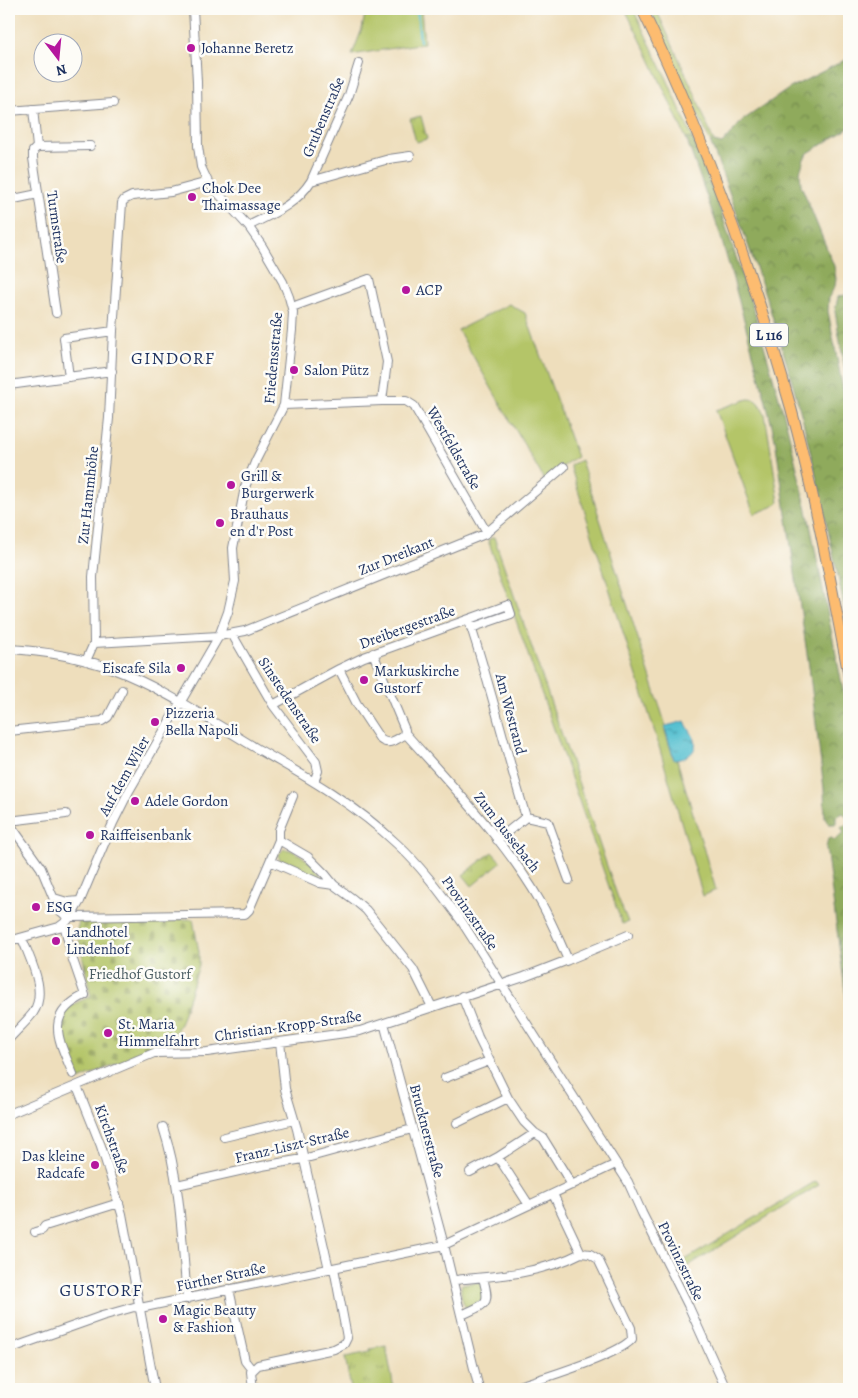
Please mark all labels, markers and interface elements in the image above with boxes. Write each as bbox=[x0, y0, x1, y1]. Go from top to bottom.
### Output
north arrow bbox=[32, 32, 82, 82]
place label: Johanne Beretz bbox=[201, 38, 294, 58]
marker: Johanne Beretz bbox=[185, 42, 197, 54]
text: N bbox=[54, 59, 69, 81]
street label: Grubenstraße bbox=[297, 74, 349, 160]
place label: Chok Dee Thaimassage bbox=[202, 178, 281, 215]
street label: Turmstraße bbox=[42, 189, 72, 265]
marker: Chok Dee Thaimassage bbox=[186, 191, 198, 203]
place label: ACP bbox=[415, 280, 442, 300]
marker: ACP bbox=[400, 284, 412, 296]
street label: Friedensstraße bbox=[259, 311, 287, 405]
road number: L 116 bbox=[750, 324, 788, 346]
district label: GINDORF bbox=[131, 346, 215, 370]
place label: Salon Pütz bbox=[304, 360, 369, 380]
marker: Salon Pütz bbox=[288, 364, 300, 376]
street label: Westfeldstraße bbox=[422, 402, 486, 493]
street label: Zur Hammhöhe bbox=[73, 445, 103, 545]
place label: Grill & Burgerwerk bbox=[241, 466, 315, 503]
marker: Grill & Burgerwerk bbox=[225, 479, 237, 491]
place label: Brauhaus en d'r Post bbox=[230, 504, 293, 541]
marker: Brauhaus en d'r Post bbox=[214, 517, 226, 529]
street label: Zur Dreikant bbox=[355, 532, 437, 580]
street label: Dreibergestraße bbox=[356, 600, 458, 654]
street label: Sinstedenstraße bbox=[254, 653, 326, 747]
place label: Eiscafe Sila bbox=[102, 658, 171, 678]
place label: Markuskirche Gustorf bbox=[374, 661, 460, 698]
marker: Eiscafe Sila bbox=[175, 662, 187, 674]
street label: Am Westrand bbox=[490, 670, 532, 758]
marker: Markuskirche Gustorf bbox=[358, 674, 370, 686]
place label: Pizzeria Bella Napoli bbox=[165, 703, 239, 740]
marker: Pizzeria Bella Napoli bbox=[149, 716, 161, 728]
street label: Auf dem Wiler bbox=[93, 732, 154, 820]
street label: Zum Bussebach bbox=[469, 788, 545, 876]
place label: Adele Gordon bbox=[144, 791, 228, 811]
marker: Adele Gordon bbox=[129, 795, 141, 807]
place label: Raiffeisenbank bbox=[100, 825, 192, 845]
marker: Raiffeisenbank bbox=[84, 829, 96, 841]
street label: Provinzstraße bbox=[437, 872, 503, 954]
place label: ESG bbox=[46, 897, 73, 917]
marker: ESG bbox=[30, 901, 42, 913]
place label: Landhotel Lindenhof bbox=[66, 922, 132, 959]
marker: Landhotel Lindenhof bbox=[50, 935, 62, 947]
park label: Friedhof Gustorf bbox=[89, 964, 193, 984]
street label: Christian-Kropp-Straße bbox=[213, 1006, 363, 1046]
place label: St. Maria Himmelfahrt bbox=[118, 1014, 199, 1051]
marker: St. Maria Himmelfahrt bbox=[102, 1027, 114, 1039]
street label: Brucknerstraße bbox=[405, 1082, 449, 1180]
street label: Kirchstraße bbox=[90, 1101, 134, 1177]
street label: Franz-Liszt-Straße bbox=[233, 1122, 351, 1168]
place label: Das kleine Radcafe bbox=[21, 1146, 85, 1183]
marker: Das kleine Radcafe bbox=[89, 1159, 101, 1171]
street label: Provinzstraße bbox=[653, 1218, 709, 1304]
street label: Fürther Straße bbox=[174, 1258, 268, 1296]
district label: GUSTORF bbox=[59, 1278, 143, 1302]
place label: Magic Beauty & Fashion bbox=[173, 1300, 256, 1337]
marker: Magic Beauty & Fashion bbox=[157, 1313, 169, 1325]

